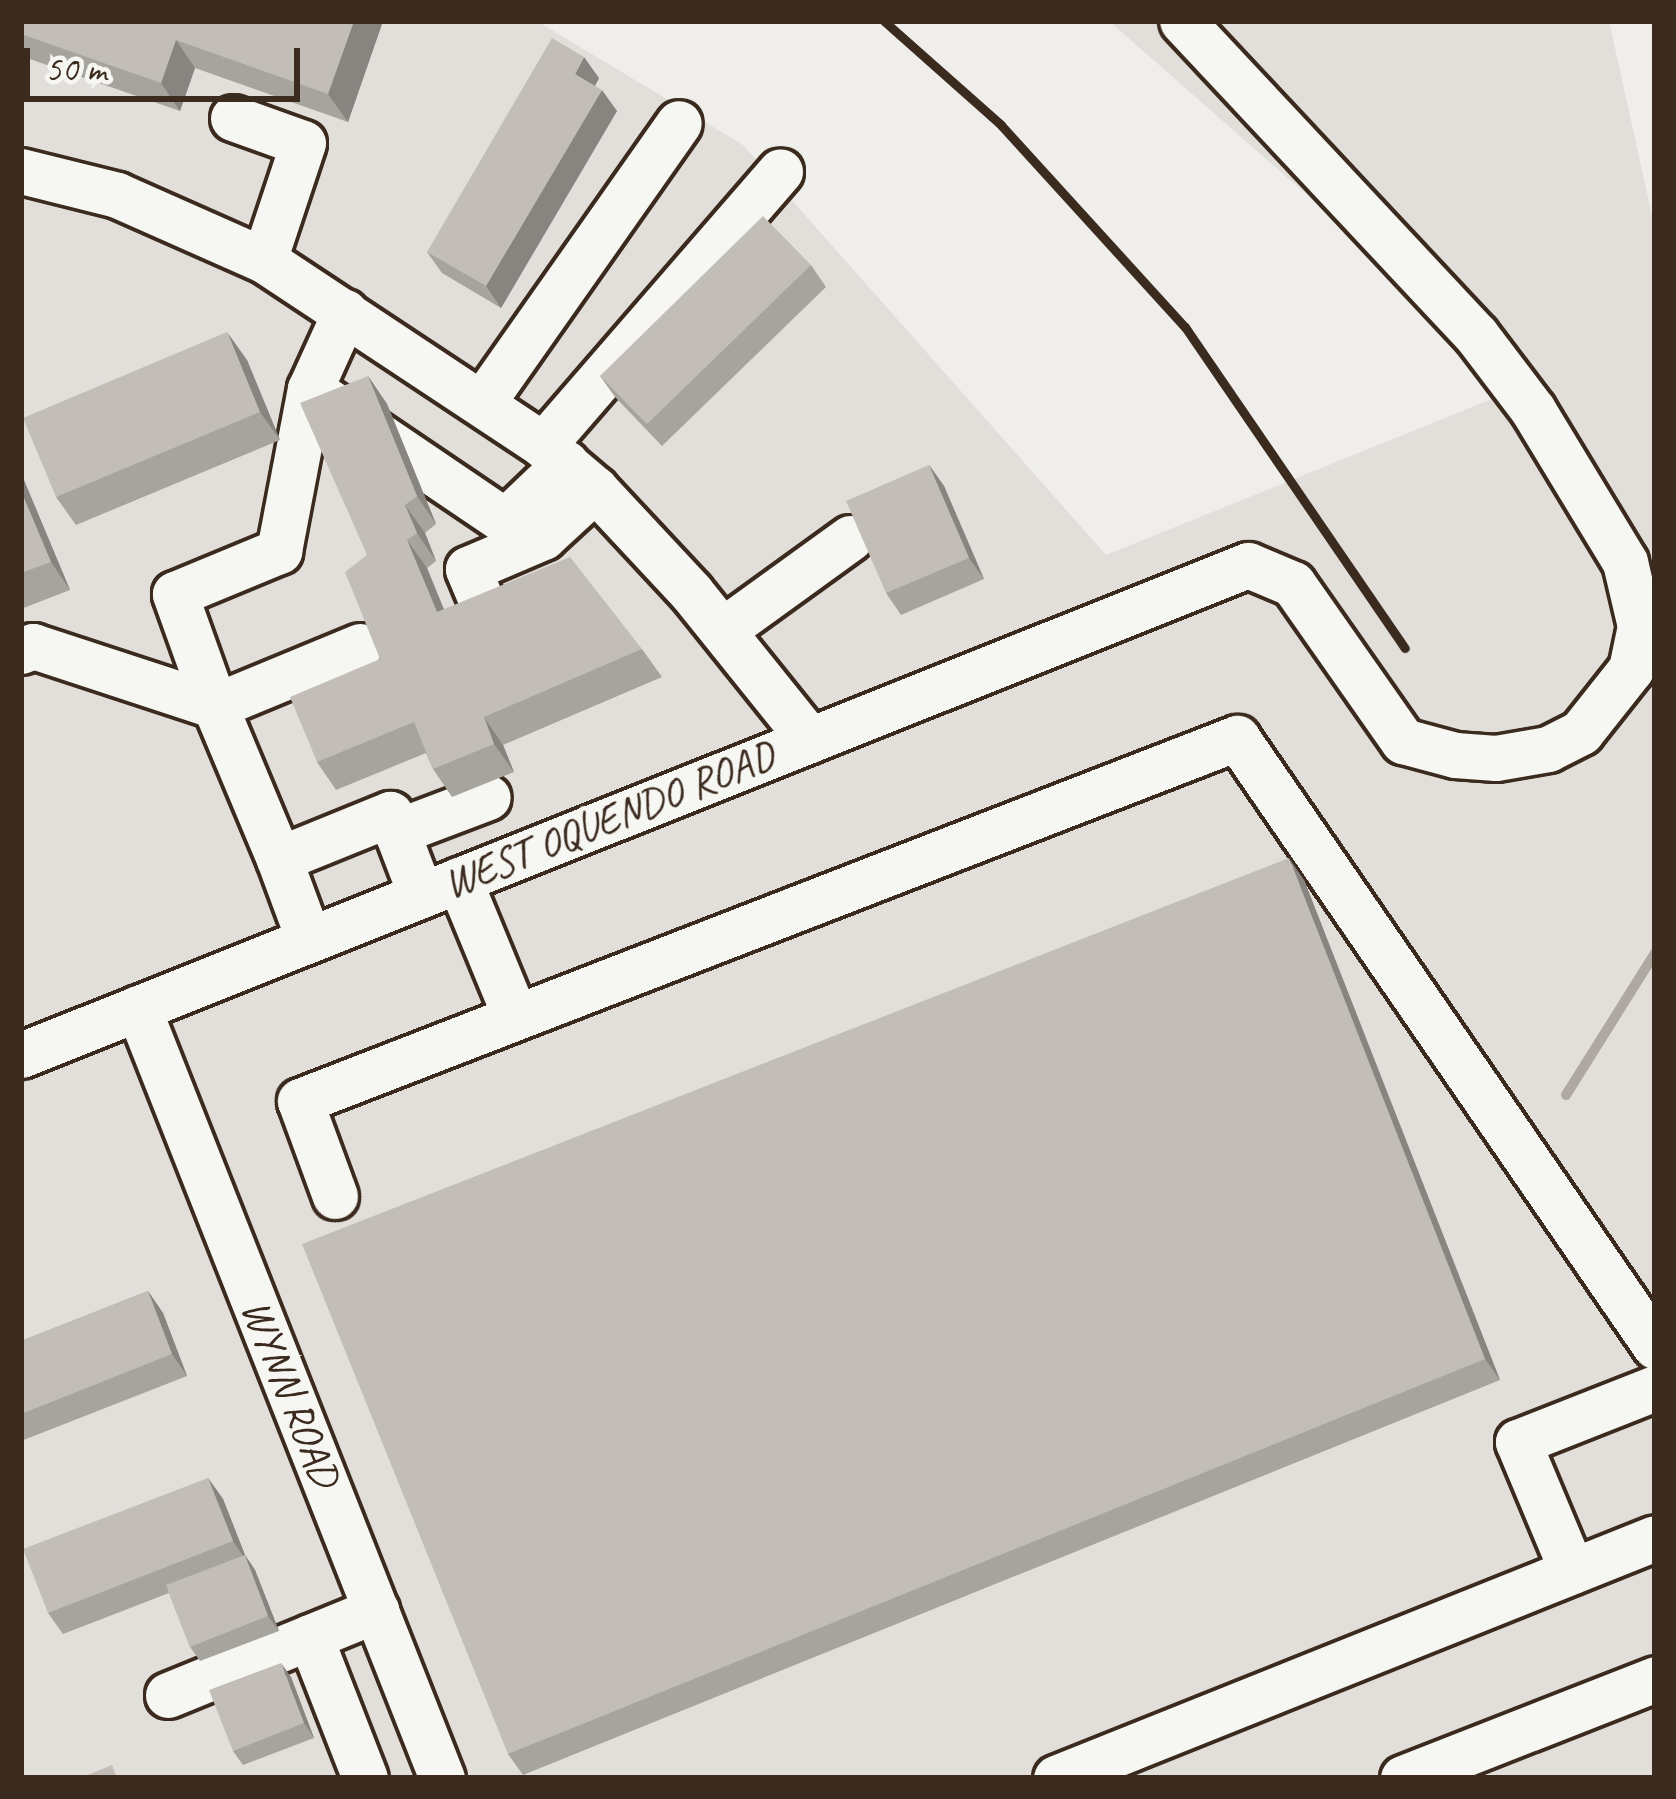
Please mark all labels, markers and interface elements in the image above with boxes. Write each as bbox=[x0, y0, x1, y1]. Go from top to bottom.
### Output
scale bar bbox=[30, 24, 306, 98]
text: 50 m bbox=[45, 46, 106, 92]
street label: WEST OQUENDO ROAD bbox=[436, 731, 782, 909]
street label: WYNN ROAD bbox=[229, 1292, 351, 1494]

